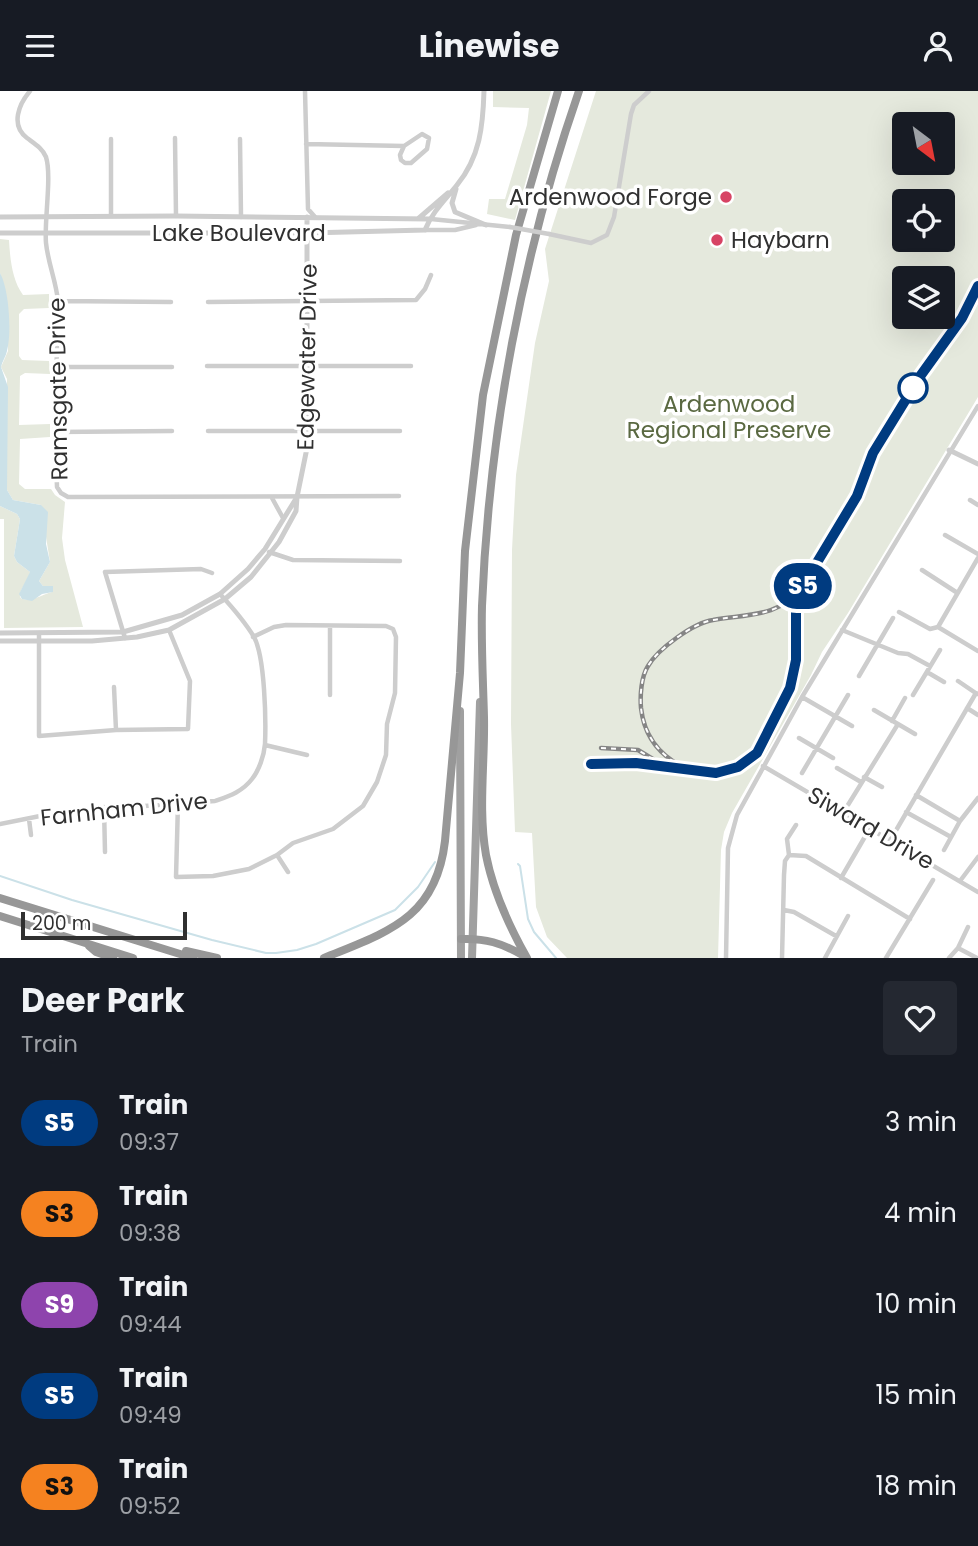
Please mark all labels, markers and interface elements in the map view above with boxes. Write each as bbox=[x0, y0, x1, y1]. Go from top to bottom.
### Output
text: Linewise bbox=[419, 23, 559, 68]
icon: menu bbox=[21, 27, 59, 65]
icon: person bbox=[919, 27, 957, 65]
north arrow bbox=[892, 112, 956, 175]
map controls bbox=[892, 112, 955, 329]
place label: Ardenwood Forge bbox=[509, 181, 712, 213]
marker: Ardenwood Forge bbox=[718, 189, 734, 205]
button: locate bbox=[892, 189, 955, 252]
street label: Lake Boulevard bbox=[152, 217, 326, 249]
place label: Haybarn bbox=[731, 224, 830, 256]
marker: Haybarn bbox=[709, 232, 725, 248]
street label: Edgewater Drive bbox=[289, 263, 325, 451]
button: layers bbox=[892, 266, 955, 329]
street label: Ramsgate Drive bbox=[40, 297, 76, 481]
unlabelled marker bbox=[898, 373, 928, 403]
park label: Ardenwood Regional Preserve bbox=[627, 388, 831, 446]
line badge: S5 bbox=[772, 563, 834, 609]
text: S5 bbox=[788, 569, 818, 602]
street label: Siward Drive bbox=[802, 779, 940, 877]
street label: Farnham Drive bbox=[39, 784, 209, 834]
scale bar bbox=[21, 909, 187, 941]
text: 200 m bbox=[32, 910, 91, 937]
text: Deer Park bbox=[21, 977, 184, 1024]
button: heart bbox=[883, 981, 957, 1055]
text: Train bbox=[21, 1028, 78, 1060]
text: Train bbox=[119, 1087, 188, 1123]
text: 3 min bbox=[885, 1104, 957, 1140]
text: S5 bbox=[44, 1106, 75, 1139]
text: 09:37 bbox=[119, 1126, 179, 1158]
text: Train bbox=[119, 1178, 188, 1214]
text: 4 min bbox=[884, 1195, 957, 1231]
text: S3 bbox=[45, 1197, 74, 1230]
text: 09:38 bbox=[119, 1217, 181, 1249]
text: Train bbox=[119, 1269, 188, 1305]
text: 10 min bbox=[876, 1286, 957, 1322]
text: S9 bbox=[45, 1288, 74, 1321]
text: 09:44 bbox=[119, 1308, 182, 1340]
text: Train bbox=[119, 1360, 188, 1396]
text: 15 min bbox=[876, 1377, 957, 1413]
text: S5 bbox=[44, 1379, 75, 1412]
text: 09:49 bbox=[119, 1399, 182, 1431]
text: Train bbox=[119, 1451, 188, 1487]
text: 18 min bbox=[876, 1468, 957, 1504]
text: S3 bbox=[45, 1470, 74, 1503]
text: 09:52 bbox=[119, 1490, 181, 1522]

